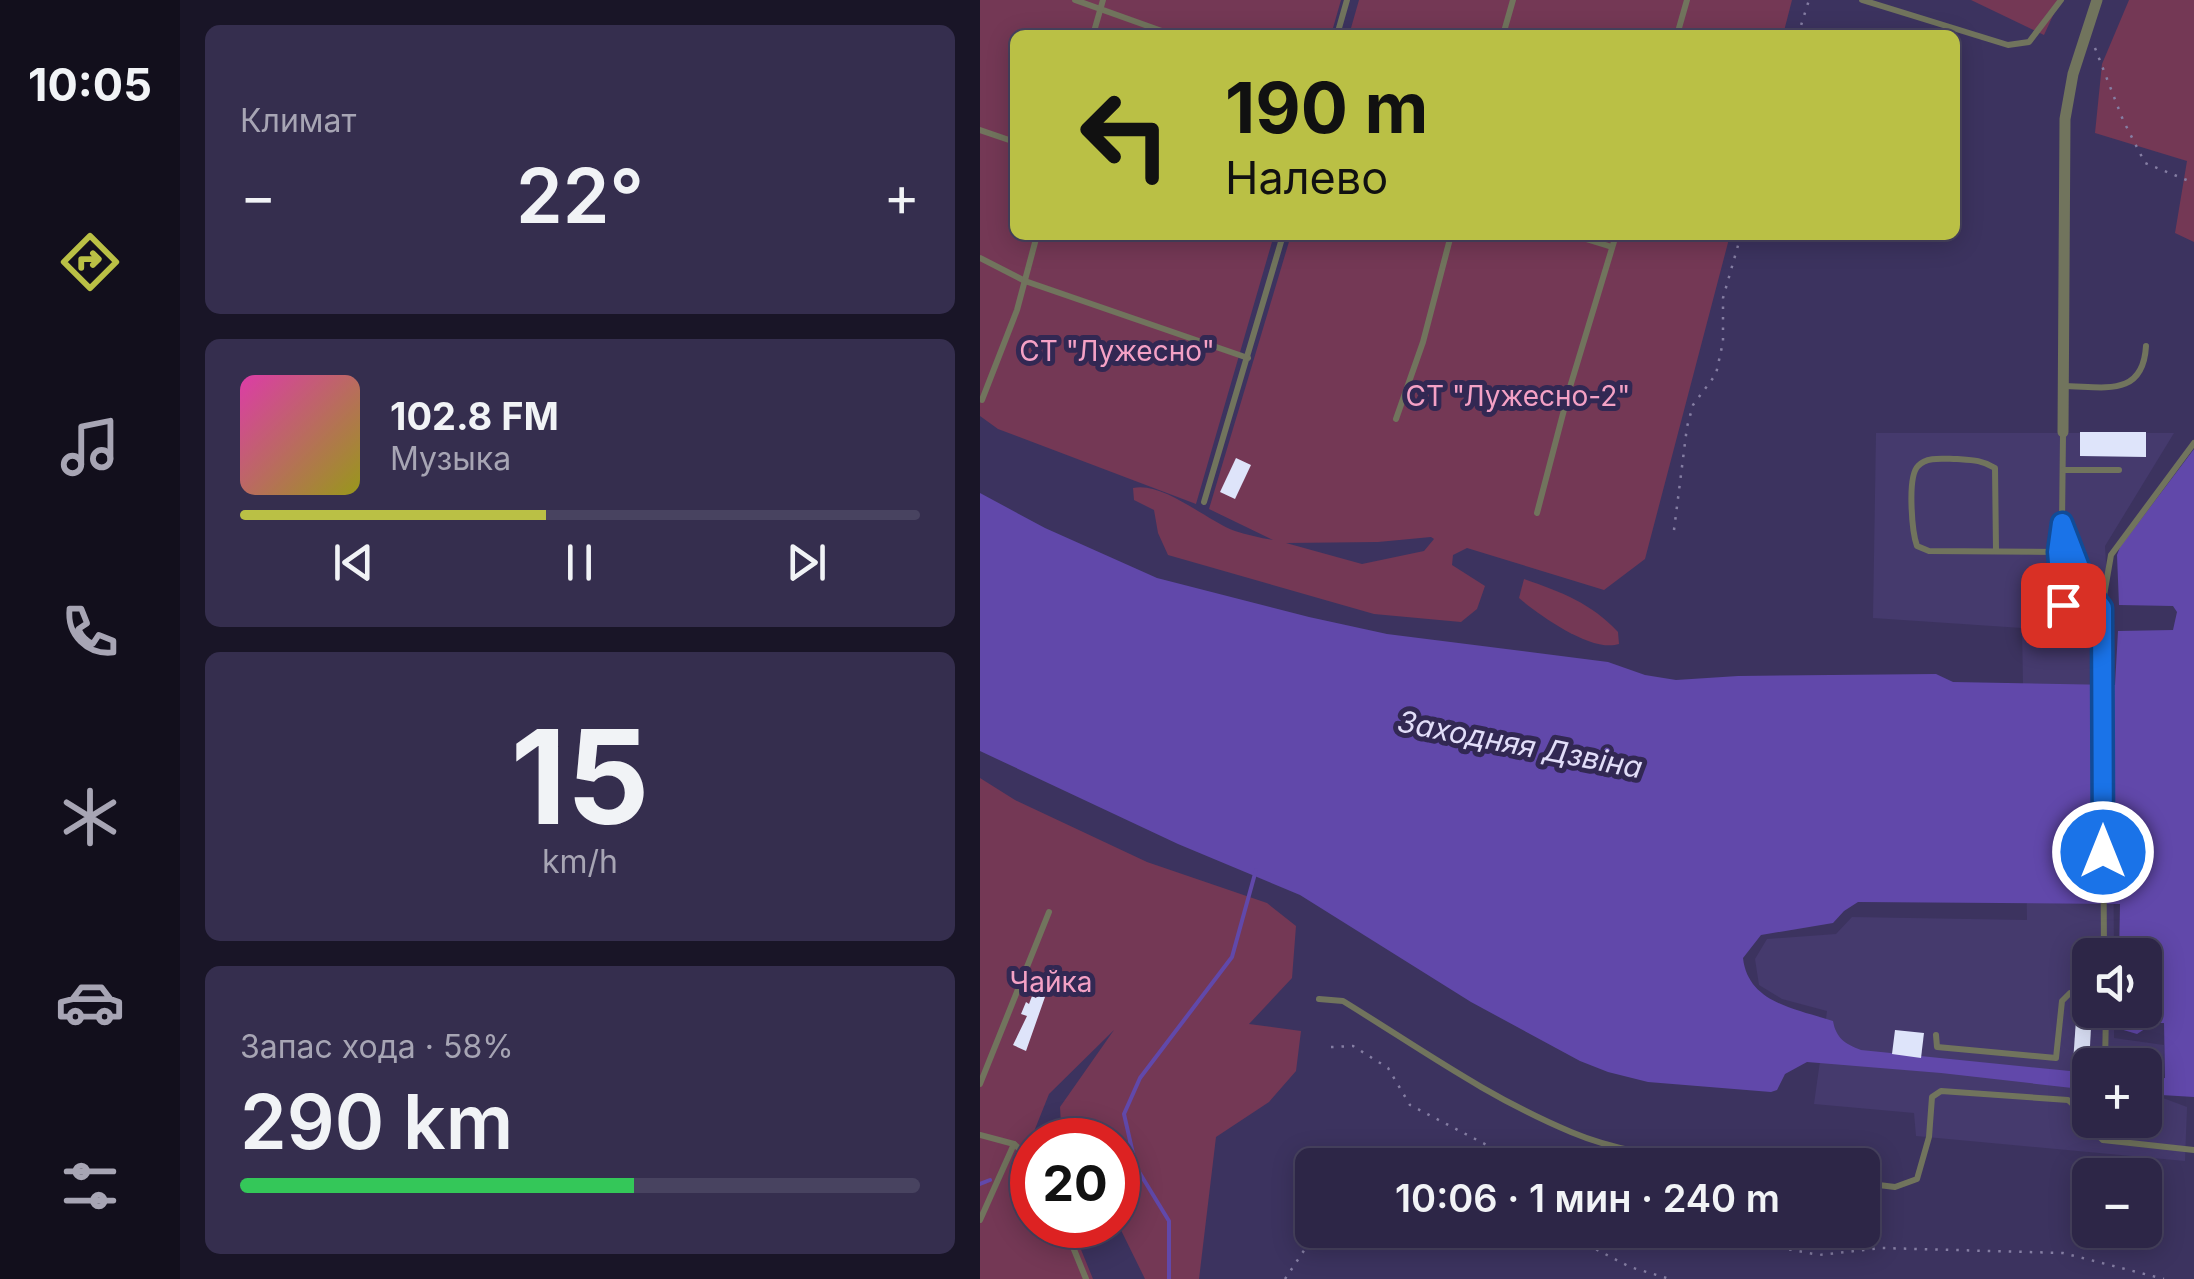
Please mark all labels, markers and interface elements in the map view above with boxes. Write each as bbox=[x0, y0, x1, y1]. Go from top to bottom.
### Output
text: 10:05 bbox=[28, 57, 152, 112]
text: 190 m bbox=[1225, 65, 1428, 150]
icon: left bbox=[1060, 70, 1190, 200]
text: Климат bbox=[240, 101, 356, 140]
text: 22° bbox=[516, 150, 644, 241]
text: Налево bbox=[1225, 150, 1388, 205]
text: − bbox=[240, 163, 276, 229]
text: + bbox=[884, 163, 920, 229]
icon: directions bbox=[55, 227, 125, 297]
park label: СТ "Лужесно" bbox=[1019, 334, 1215, 368]
park label: СТ "Лужесно-2" bbox=[1406, 379, 1630, 413]
text: 102.8 FM bbox=[390, 393, 559, 439]
icon: music bbox=[55, 412, 125, 482]
text: Музыка bbox=[390, 439, 511, 478]
icon: previous bbox=[326, 535, 381, 590]
icon: pause bbox=[552, 535, 607, 590]
icon: next bbox=[779, 535, 834, 590]
pin bbox=[2021, 563, 2106, 648]
icon: arrive bbox=[2036, 578, 2091, 633]
icon: phone bbox=[55, 597, 125, 667]
text: 15 bbox=[510, 698, 650, 855]
water label: Заходняя Дзвіна bbox=[1395, 703, 1646, 785]
icon: climate bbox=[55, 782, 125, 852]
position arrow bbox=[2051, 800, 2155, 904]
text: km/h bbox=[542, 842, 618, 881]
map controls bbox=[2072, 938, 2162, 1248]
button: sound bbox=[2072, 938, 2162, 1028]
park label: Чайка bbox=[1010, 965, 1092, 999]
icon: car bbox=[55, 967, 125, 1037]
text: Запас хода · 58% bbox=[240, 1027, 514, 1066]
button: + bbox=[2072, 1048, 2162, 1138]
text: 290 km bbox=[240, 1076, 513, 1167]
speed limit sign: 20 bbox=[1010, 1118, 1140, 1248]
icon: filters bbox=[55, 1151, 125, 1221]
button: − bbox=[2072, 1158, 2162, 1248]
text: 10:06 · 1 мин · 240 m bbox=[1395, 1175, 1780, 1221]

